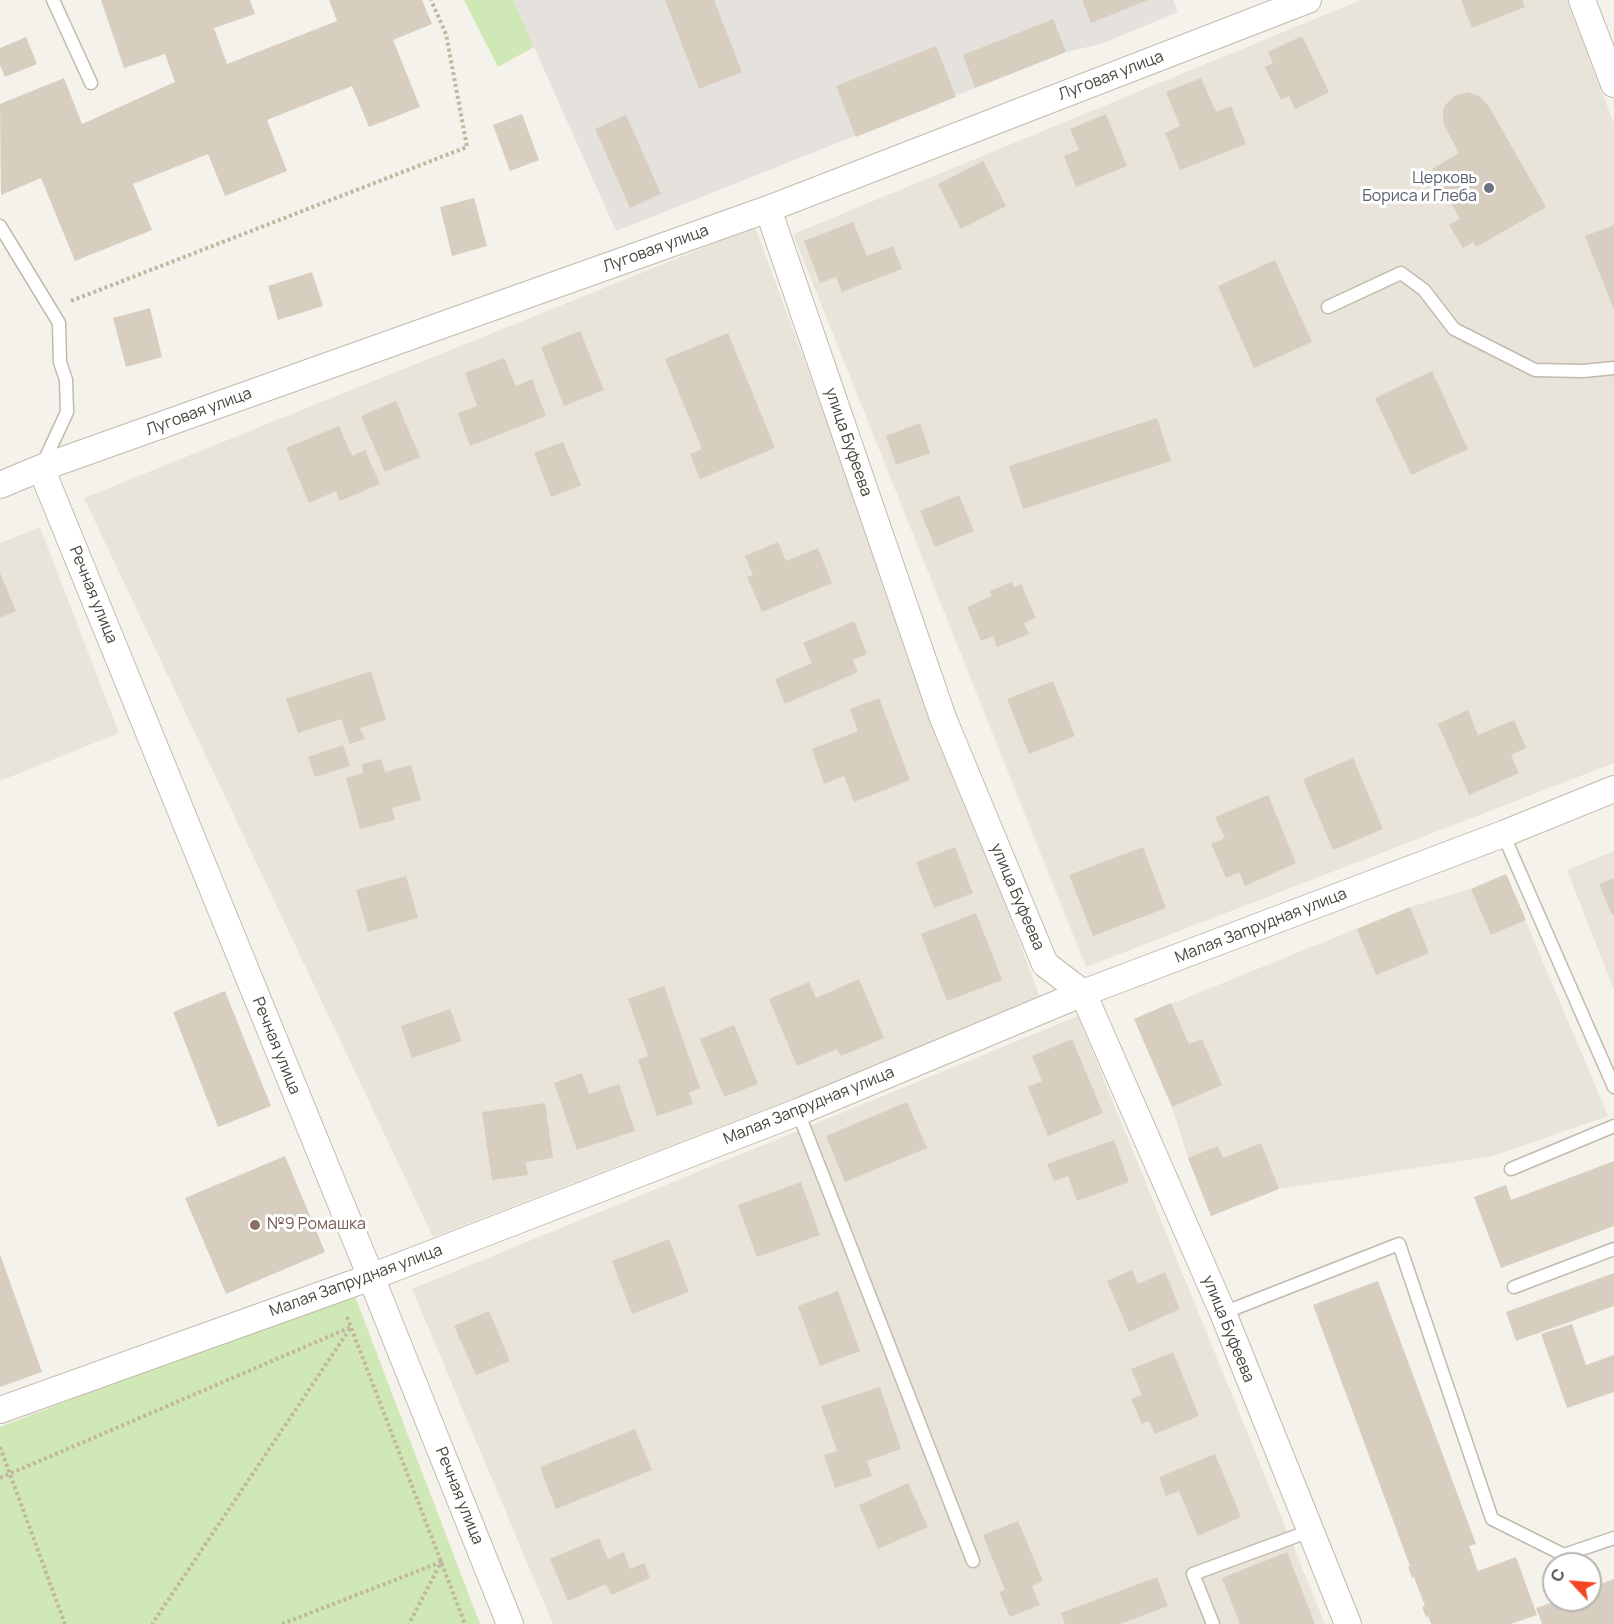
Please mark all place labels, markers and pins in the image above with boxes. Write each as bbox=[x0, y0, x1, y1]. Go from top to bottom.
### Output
place label: Церковь Бориса и Глеба bbox=[1362, 169, 1477, 207]
marker: Церковь Бориса и Глеба bbox=[1482, 181, 1496, 195]
place label: №9 Ромашка bbox=[267, 1215, 366, 1235]
marker: №9 Ромашка bbox=[248, 1218, 262, 1232]

